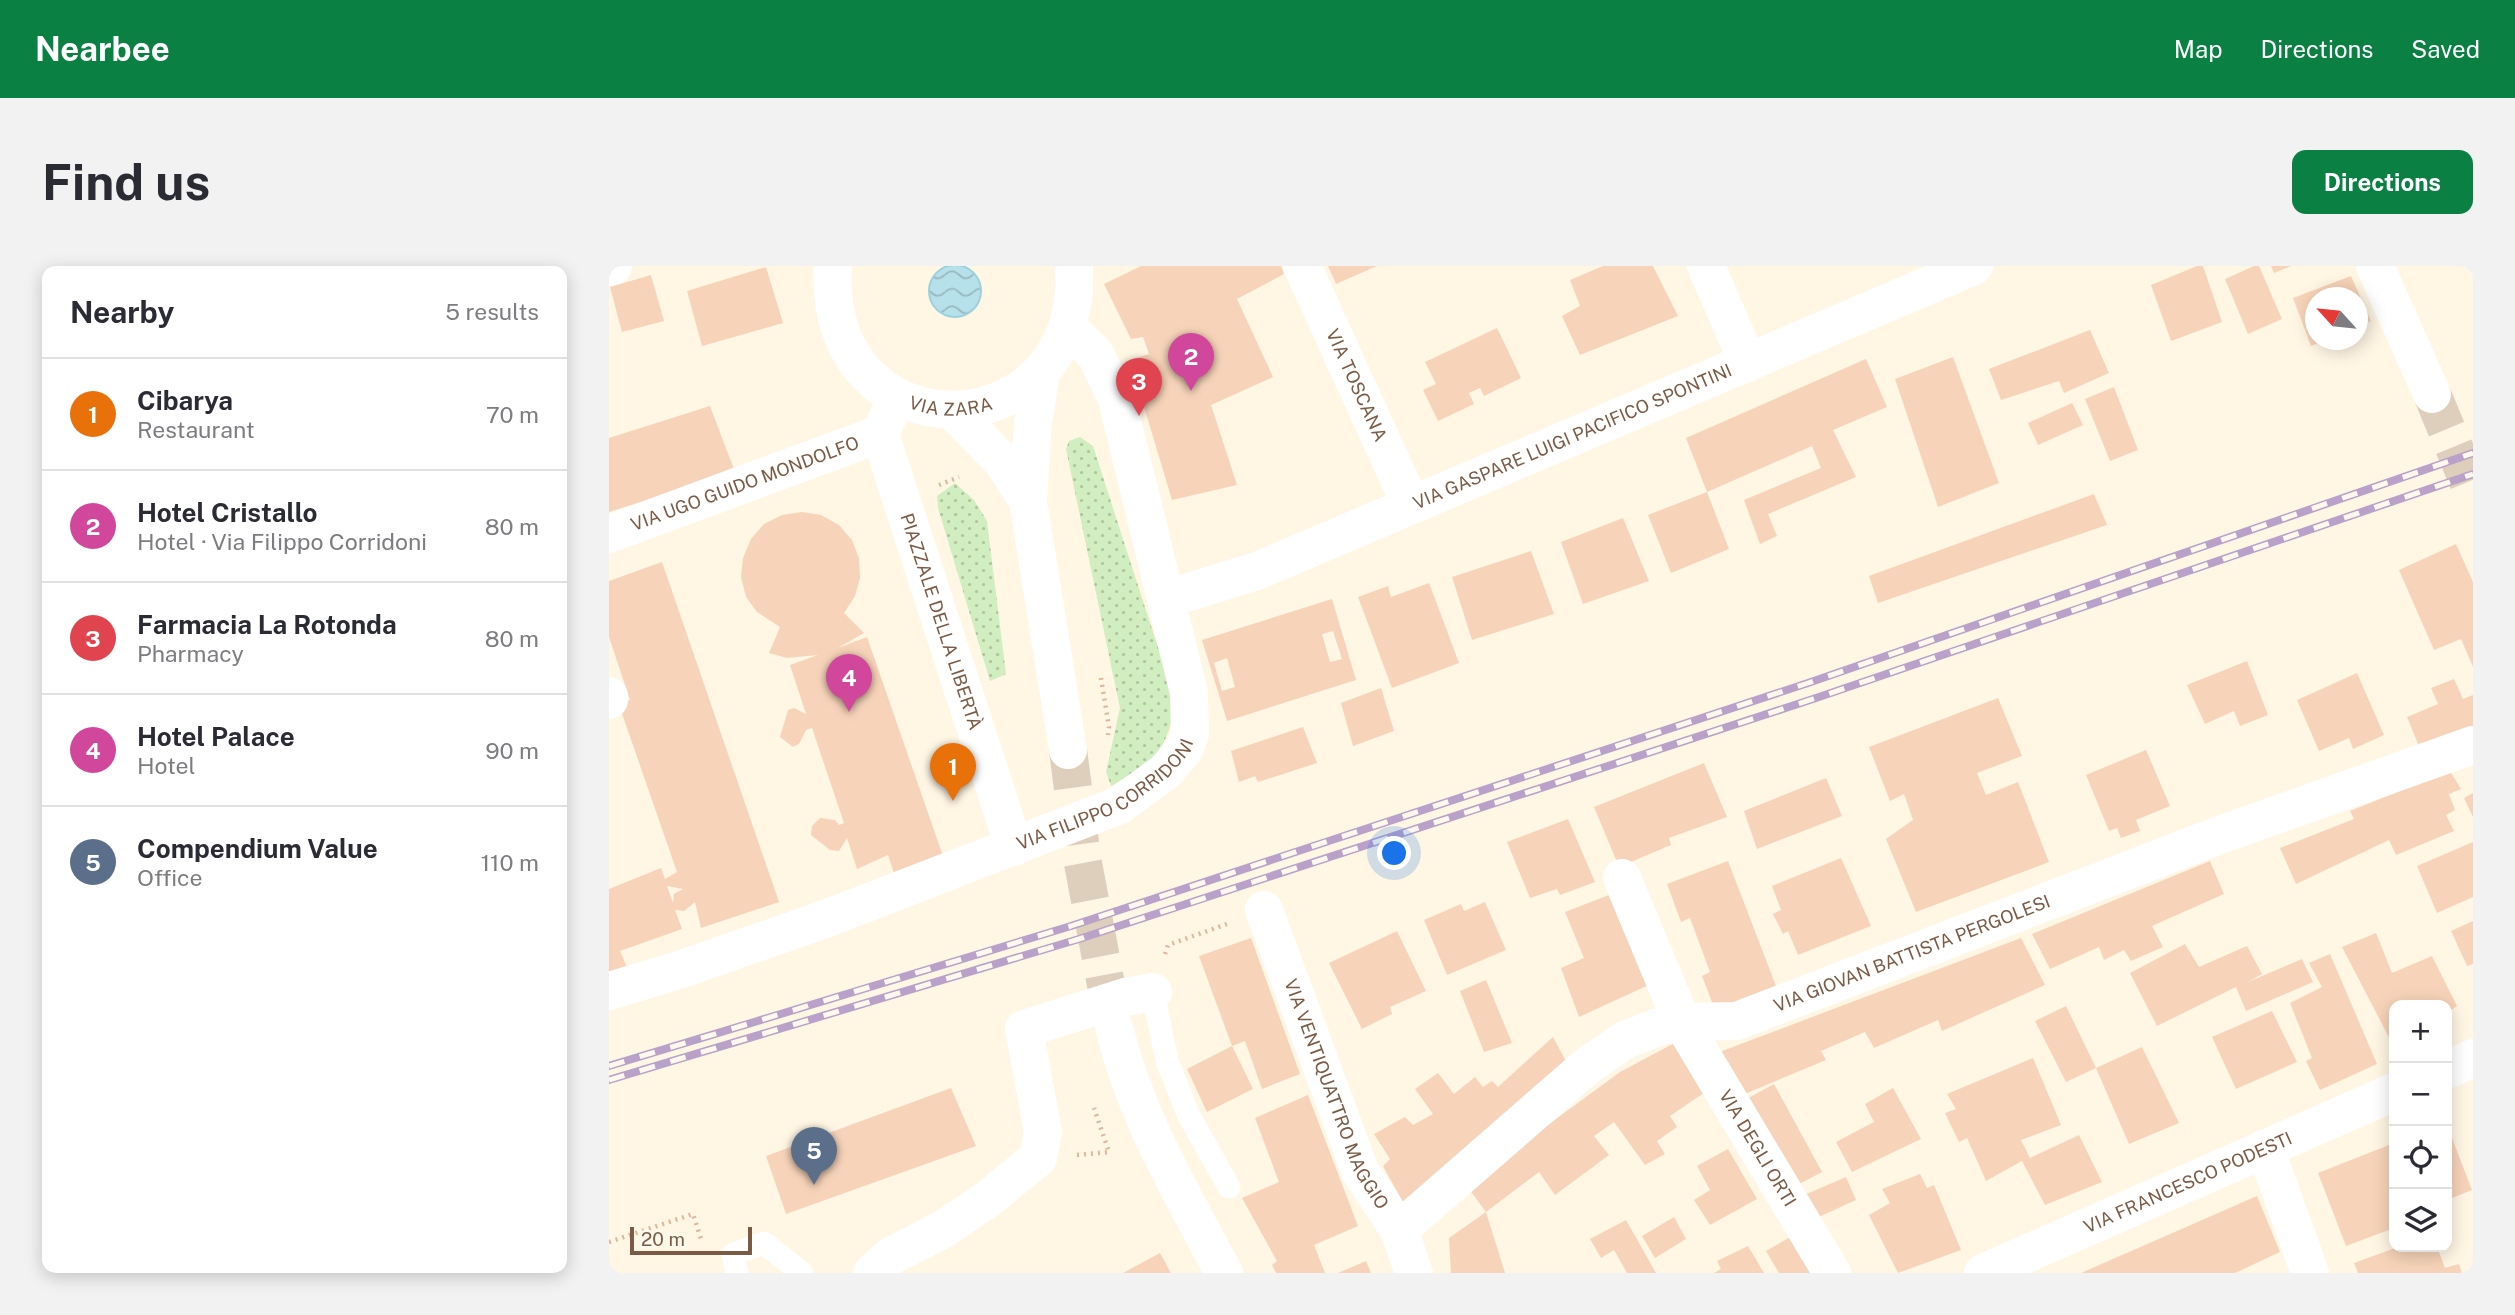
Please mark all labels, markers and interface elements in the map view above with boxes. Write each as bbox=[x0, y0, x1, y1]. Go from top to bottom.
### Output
text: Nearbee bbox=[35, 30, 170, 68]
text: Map bbox=[2174, 35, 2223, 63]
text: Directions bbox=[2261, 35, 2373, 63]
text: Saved bbox=[2411, 35, 2480, 63]
button: Directions bbox=[2292, 150, 2473, 214]
text: Find us bbox=[42, 153, 210, 211]
north arrow bbox=[2305, 287, 2368, 350]
text: Nearby bbox=[70, 294, 174, 330]
text: 5 results bbox=[445, 298, 539, 325]
street label: VIA TOSCANA bbox=[1322, 325, 1392, 445]
pin: 2 bbox=[1168, 333, 1214, 391]
pin: 3 bbox=[1116, 358, 1162, 416]
street label: VIA GASPARE LUIGI PACIFICO SPONTINI bbox=[1410, 359, 1735, 513]
text: Cibarya bbox=[137, 385, 233, 416]
street label: VIA ZARA bbox=[907, 392, 995, 420]
text: 1 bbox=[88, 401, 98, 428]
text: 70 m bbox=[486, 401, 539, 428]
text: Restaurant bbox=[137, 416, 255, 443]
street label: VIA UGO GUIDO MONDOLFO bbox=[628, 432, 862, 535]
text: Hotel Cristallo bbox=[137, 497, 317, 528]
street label: PIAZZALE DELLA LIBERTÀ bbox=[896, 511, 987, 733]
text: 2 bbox=[86, 513, 100, 540]
text: 80 m bbox=[485, 513, 539, 540]
text: Hotel · Via Filippo Corridoni bbox=[137, 528, 427, 555]
text: Farmacia La Rotonda bbox=[137, 609, 397, 640]
text: 3 bbox=[85, 625, 101, 652]
text: 80 m bbox=[485, 625, 539, 652]
text: Pharmacy bbox=[137, 640, 244, 667]
pin: 4 bbox=[826, 654, 872, 712]
text: Hotel Palace bbox=[137, 721, 295, 752]
street label: VIA FILIPPO CORRIDONI bbox=[1014, 736, 1197, 854]
text: 4 bbox=[85, 737, 101, 764]
text: 90 m bbox=[485, 737, 539, 764]
pin: 1 bbox=[930, 743, 976, 801]
text: Hotel bbox=[137, 752, 196, 779]
text: Compendium Value bbox=[137, 833, 378, 864]
your location bbox=[1377, 836, 1411, 870]
text: 5 bbox=[85, 849, 101, 876]
text: 110 m bbox=[481, 849, 539, 876]
text: Office bbox=[137, 864, 203, 891]
street label: VIA GIOVAN BATTISTA PERGOLESI bbox=[1771, 890, 2053, 1016]
street label: VIA VENTIQUATTRO MAGGIO bbox=[1280, 976, 1393, 1213]
map controls bbox=[2389, 1000, 2452, 1252]
button: + bbox=[2389, 1000, 2452, 1063]
button: − bbox=[2389, 1063, 2452, 1126]
street label: VIA DEGLI ORTI bbox=[1715, 1086, 1801, 1210]
button: locate bbox=[2389, 1126, 2452, 1189]
pin: 5 bbox=[791, 1127, 837, 1185]
street label: VIA FRANCESCO PODESTI bbox=[2081, 1127, 2295, 1237]
button: layers bbox=[2389, 1189, 2452, 1252]
scale bar bbox=[630, 1224, 753, 1256]
text: 20 m bbox=[641, 1228, 685, 1250]

